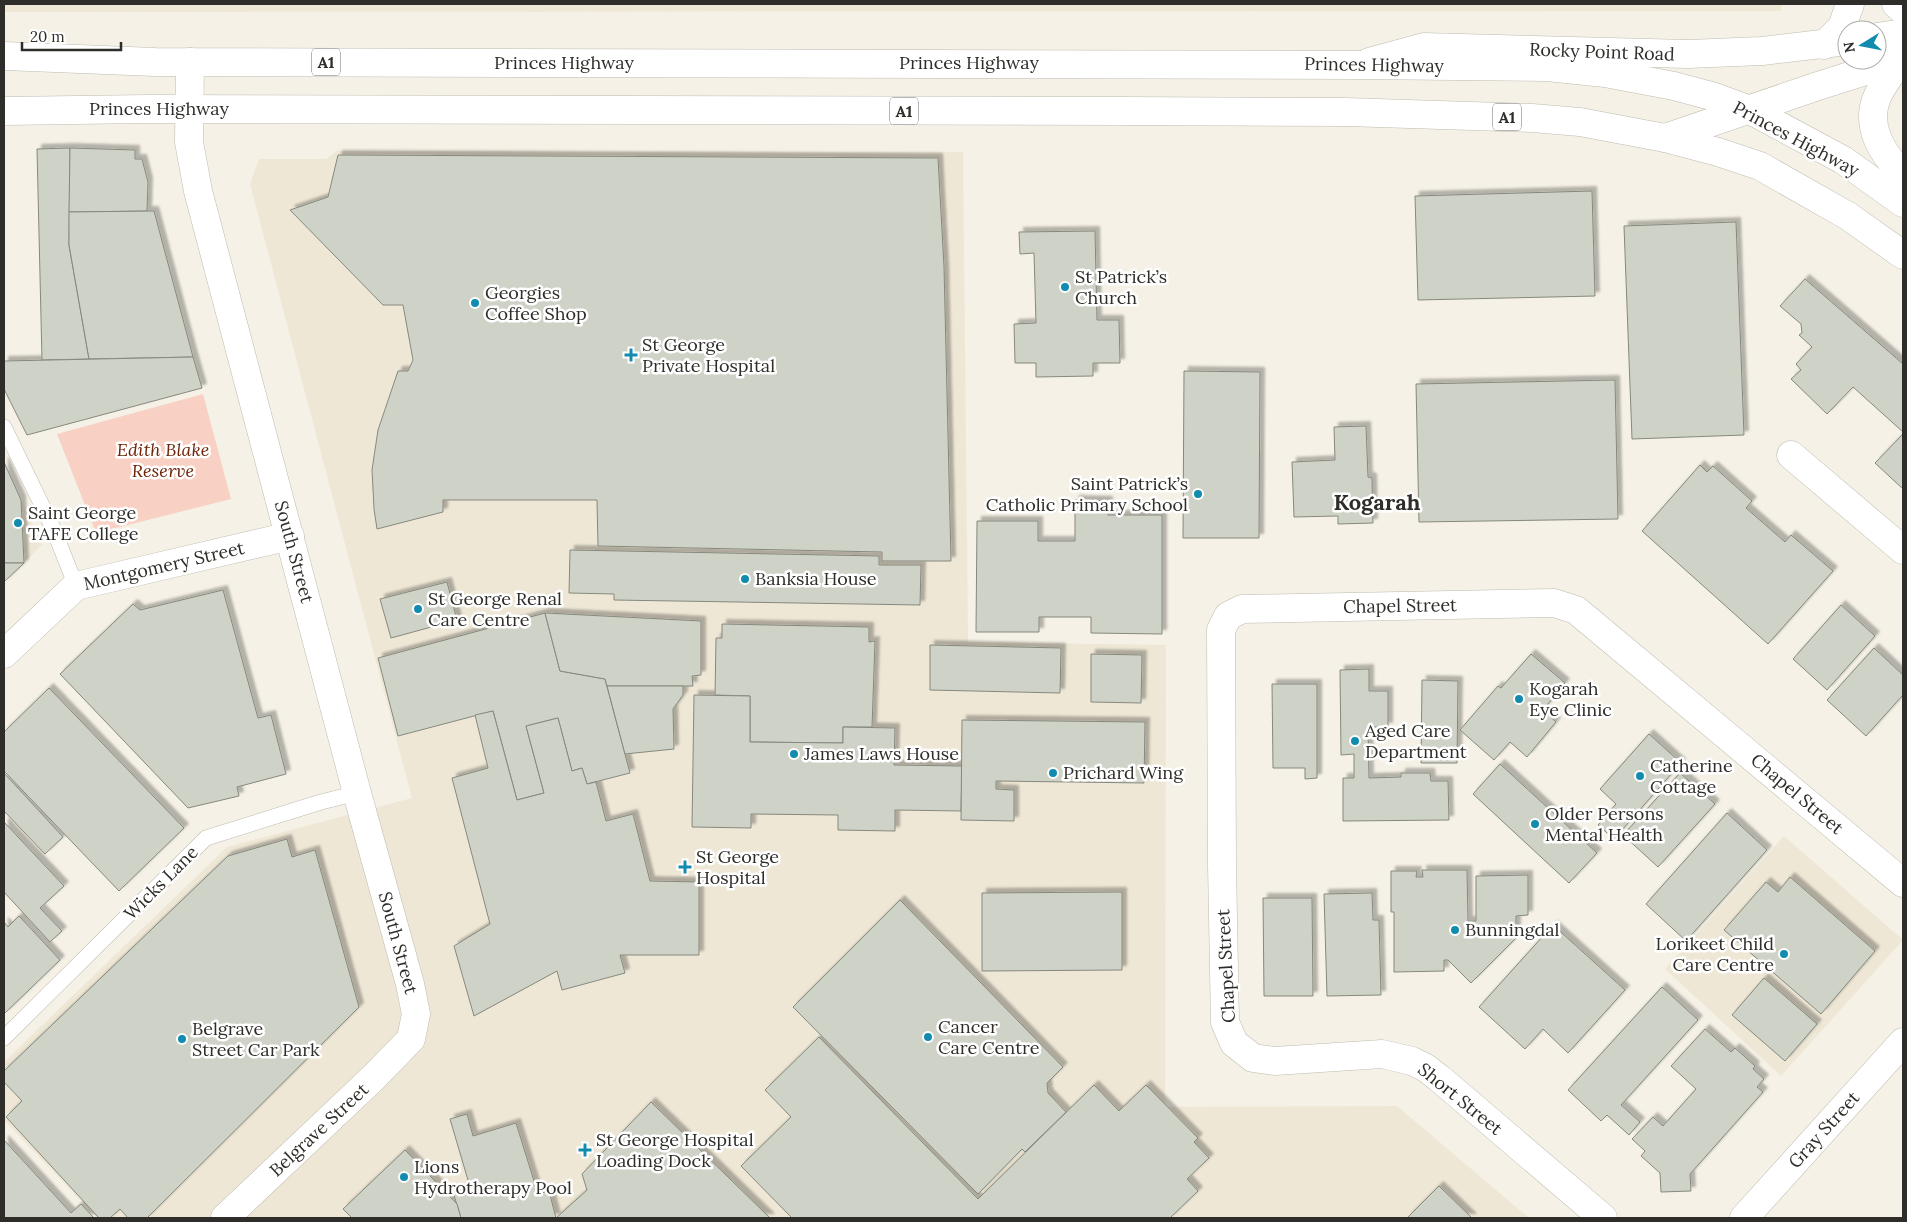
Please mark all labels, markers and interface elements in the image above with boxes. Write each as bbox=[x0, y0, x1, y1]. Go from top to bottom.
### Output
scale bar bbox=[22, 20, 121, 52]
north arrow bbox=[1837, 20, 1887, 70]
text: 20 m bbox=[30, 27, 65, 46]
street label: Rocky Point Road bbox=[1529, 37, 1675, 66]
text: N bbox=[1839, 40, 1859, 54]
road number: A1 bbox=[312, 48, 340, 76]
street label: Princes Highway bbox=[494, 51, 634, 74]
street label: Princes Highway bbox=[899, 51, 1039, 74]
street label: Princes Highway bbox=[1304, 52, 1445, 77]
street label: Princes Highway bbox=[1729, 96, 1864, 182]
street label: Princes Highway bbox=[89, 97, 229, 120]
road number: A1 bbox=[890, 98, 918, 124]
road number: A1 bbox=[1493, 104, 1521, 130]
place label: St Patrick’s Church bbox=[1075, 265, 1167, 309]
place label: Georgies Coffee Shop bbox=[485, 281, 587, 325]
marker: St Patrick’s Church bbox=[1059, 281, 1071, 293]
marker: Georgies Coffee Shop bbox=[469, 297, 481, 309]
place label: St George Private Hospital bbox=[642, 333, 775, 377]
marker: St George Private Hospital bbox=[624, 348, 638, 362]
park label: Edith Blake Reserve bbox=[117, 438, 209, 482]
place label: Saint Patrick’s Catholic Primary School bbox=[986, 472, 1188, 516]
marker: Saint Patrick’s Catholic Primary School bbox=[1192, 488, 1204, 500]
district label: Kogarah bbox=[1334, 488, 1421, 516]
street label: South Street bbox=[270, 498, 319, 606]
place label: Saint George TAFE College bbox=[28, 501, 139, 545]
marker: Saint George TAFE College bbox=[12, 517, 24, 529]
street label: Montgomery Street bbox=[81, 536, 247, 595]
place label: Banksia House bbox=[755, 567, 877, 590]
marker: Banksia House bbox=[739, 573, 751, 585]
place label: St George Renal Care Centre bbox=[428, 587, 562, 631]
street label: Chapel Street bbox=[1343, 593, 1457, 618]
marker: St George Renal Care Centre bbox=[412, 603, 424, 615]
place label: Kogarah Eye Clinic bbox=[1529, 677, 1612, 721]
marker: Kogarah Eye Clinic bbox=[1513, 693, 1525, 705]
place label: Aged Care Department bbox=[1364, 719, 1467, 763]
marker: Aged Care Department bbox=[1349, 735, 1361, 747]
place label: James Laws House bbox=[803, 742, 959, 765]
marker: James Laws House bbox=[788, 748, 800, 760]
street label: Chapel Street bbox=[1746, 748, 1848, 839]
place label: Catherine Cottage bbox=[1650, 754, 1733, 798]
place label: Prichard Wing bbox=[1063, 761, 1184, 784]
marker: Prichard Wing bbox=[1047, 767, 1059, 779]
marker: Catherine Cottage bbox=[1634, 770, 1646, 782]
place label: Older Persons Mental Health bbox=[1545, 802, 1664, 846]
marker: Older Persons Mental Health bbox=[1529, 818, 1541, 830]
street label: Wicks Lane bbox=[119, 840, 203, 925]
place label: St George Hospital bbox=[696, 845, 779, 889]
marker: St George Hospital bbox=[678, 860, 692, 874]
street label: South Street bbox=[374, 889, 423, 997]
street label: Chapel Street bbox=[1211, 909, 1240, 1023]
place label: Bunningdal bbox=[1465, 918, 1560, 941]
marker: Bunningdal bbox=[1449, 924, 1461, 936]
place label: Lorikeet Child Care Centre bbox=[1656, 932, 1774, 976]
marker: Lorikeet Child Care Centre bbox=[1778, 948, 1790, 960]
place label: Cancer Care Centre bbox=[938, 1015, 1040, 1059]
place label: Belgrave Street Car Park bbox=[192, 1017, 320, 1061]
marker: Cancer Care Centre bbox=[922, 1031, 934, 1043]
marker: Belgrave Street Car Park bbox=[176, 1033, 188, 1045]
street label: Short Street bbox=[1413, 1058, 1507, 1140]
street label: Belgrave Street bbox=[264, 1078, 373, 1181]
street label: Gray Street bbox=[1783, 1086, 1864, 1173]
place label: St George Hospital Loading Dock bbox=[596, 1128, 754, 1172]
marker: St George Hospital Loading Dock bbox=[578, 1143, 592, 1157]
place label: Lions Hydrotherapy Pool bbox=[414, 1155, 572, 1199]
marker: Lions Hydrotherapy Pool bbox=[398, 1171, 410, 1183]

